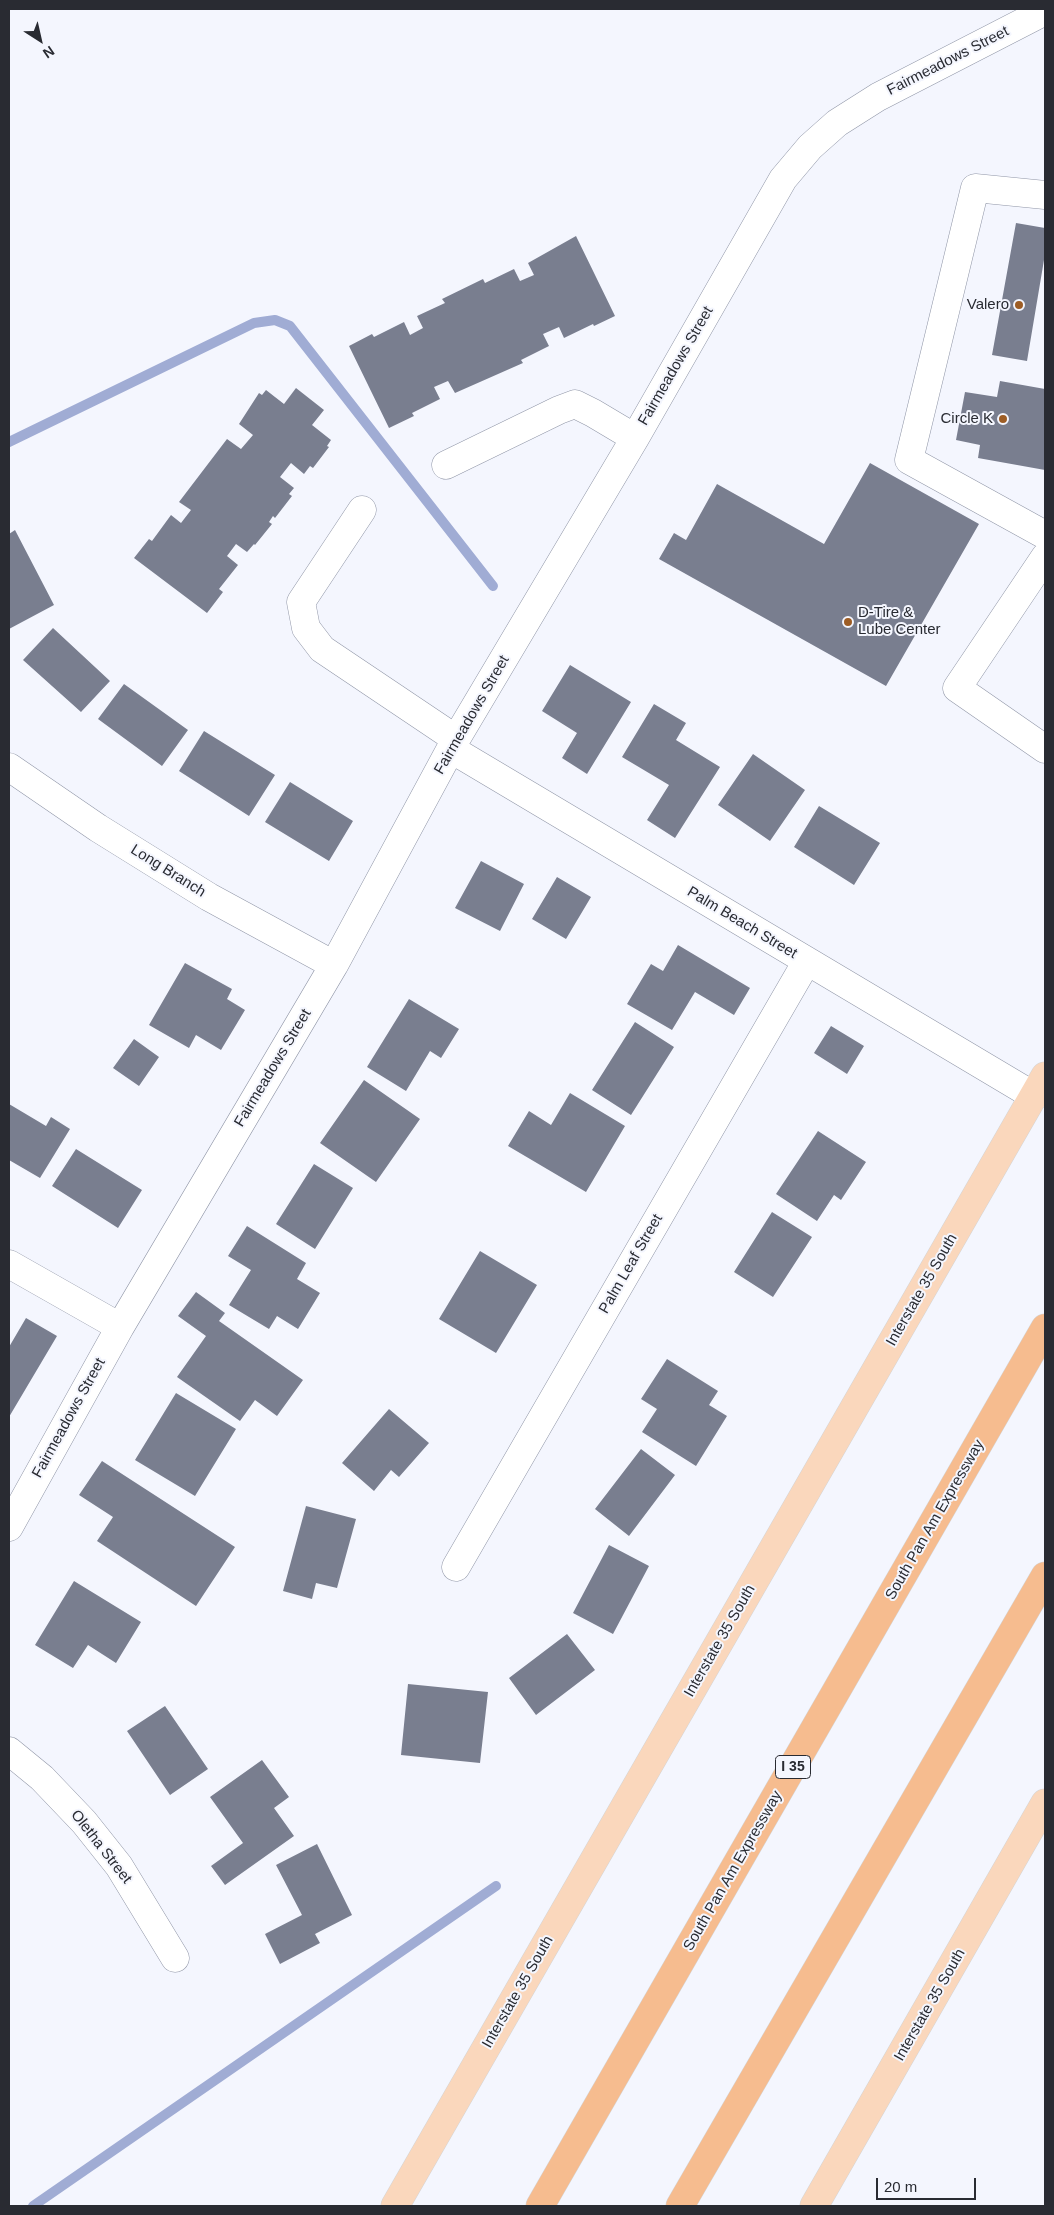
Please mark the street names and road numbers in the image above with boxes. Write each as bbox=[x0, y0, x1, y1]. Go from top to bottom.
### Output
street label: Fairmeadows Street bbox=[884, 23, 1012, 99]
street label: Fairmeadows Street bbox=[635, 303, 717, 429]
street label: Fairmeadows Street bbox=[431, 652, 513, 778]
street label: Long Branch bbox=[127, 841, 209, 901]
street label: Palm Beach Street bbox=[684, 883, 800, 963]
street label: Fairmeadows Street bbox=[231, 1006, 315, 1130]
street label: Palm Leaf Street bbox=[595, 1211, 667, 1317]
street label: Interstate 35 South bbox=[883, 1231, 961, 1349]
street label: Fairmeadows Street bbox=[29, 1355, 109, 1481]
street label: South Pan Am Expressway bbox=[882, 1437, 988, 1603]
street label: Interstate 35 South bbox=[681, 1582, 759, 1700]
road number: I 35 bbox=[776, 1755, 810, 1778]
street label: South Pan Am Expressway bbox=[680, 1788, 786, 1954]
street label: Oletha Street bbox=[67, 1807, 135, 1887]
street label: Interstate 35 South bbox=[479, 1933, 557, 2051]
street label: Interstate 35 South bbox=[891, 1946, 969, 2064]

